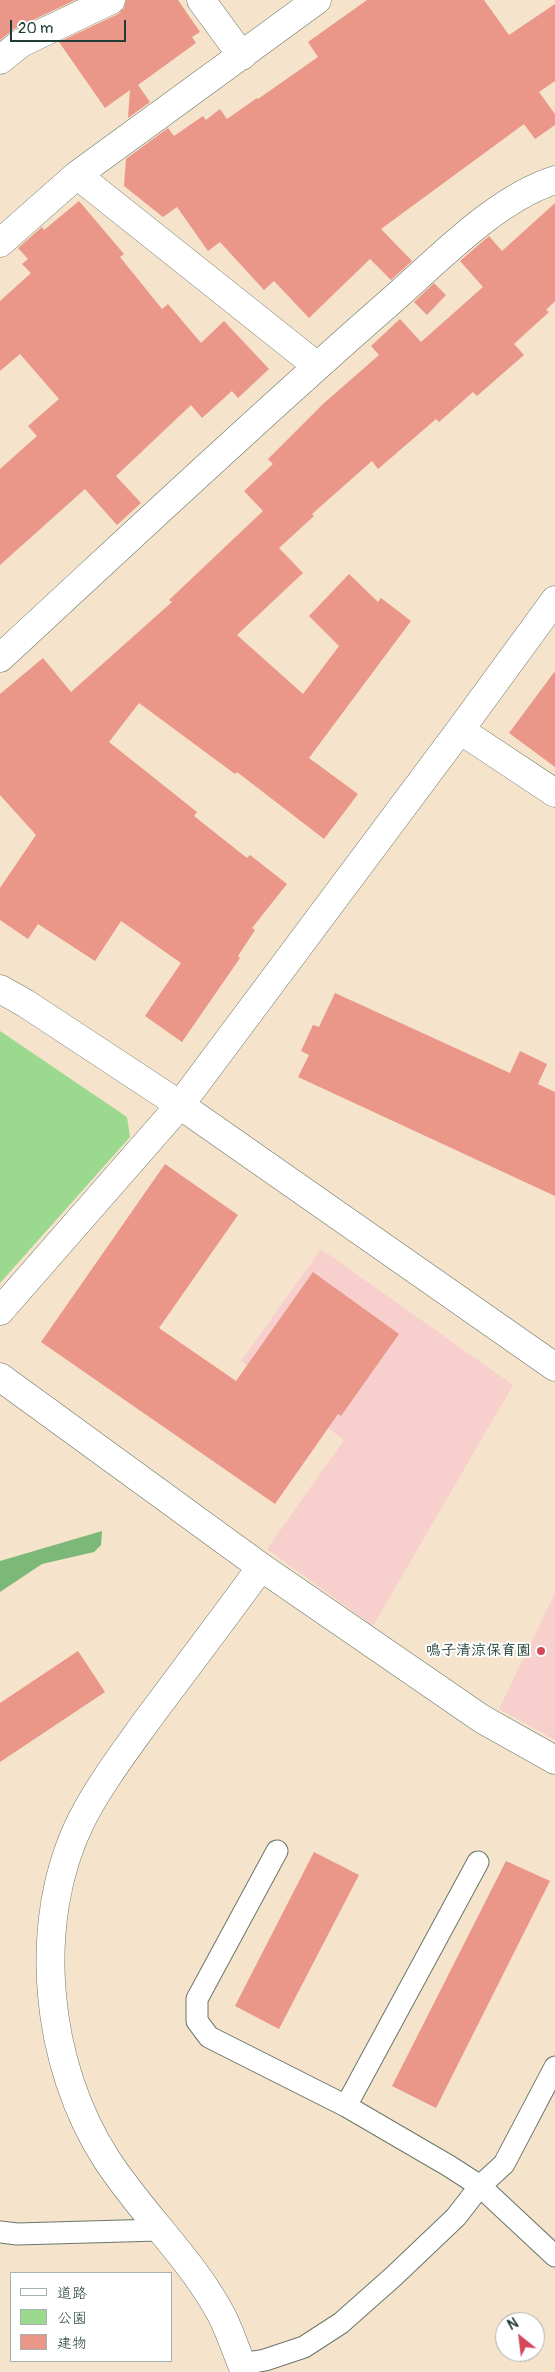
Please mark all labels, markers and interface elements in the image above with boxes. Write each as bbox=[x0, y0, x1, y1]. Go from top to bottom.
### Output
scale bar bbox=[12, 10, 129, 42]
text: 20 m bbox=[18, 19, 53, 38]
place label: 鳴子清涼保育園 bbox=[426, 1642, 531, 1660]
marker: 鳴子清涼保育園 bbox=[535, 1645, 547, 1657]
legend bbox=[10, 2272, 172, 2362]
text: 道路 bbox=[57, 2284, 87, 2303]
text: 公園 bbox=[57, 2309, 87, 2328]
north arrow bbox=[495, 2312, 545, 2362]
text: N bbox=[505, 2315, 521, 2334]
text: 建物 bbox=[57, 2334, 87, 2353]

